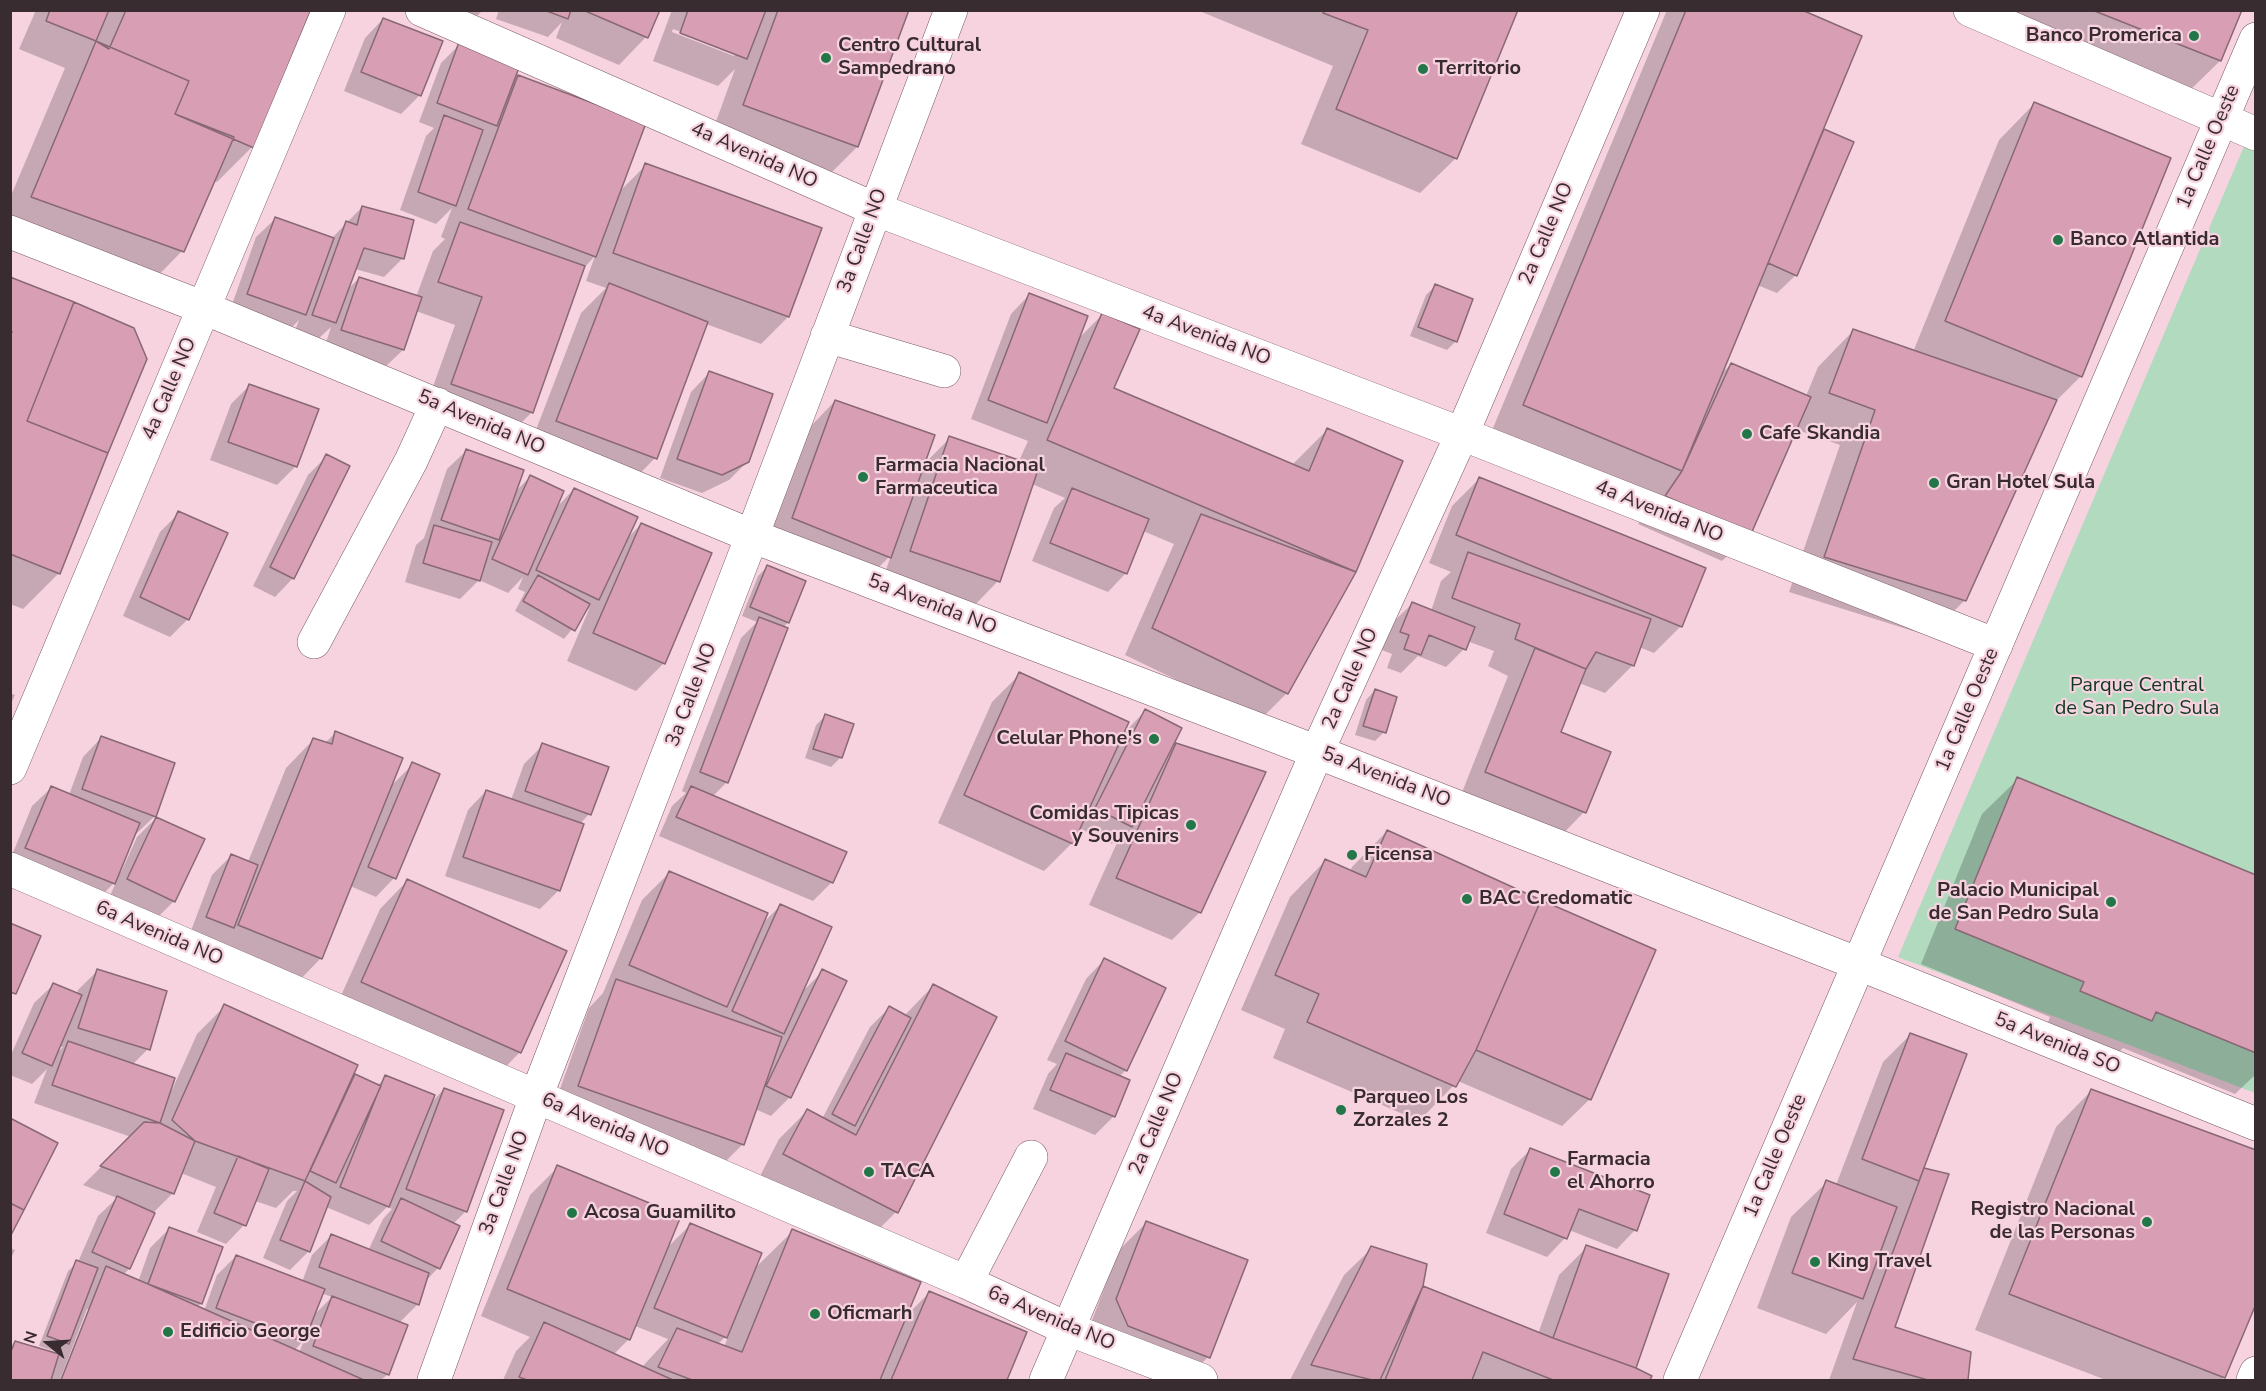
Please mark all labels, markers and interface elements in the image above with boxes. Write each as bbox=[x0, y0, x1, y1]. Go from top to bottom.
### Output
place label: Banco Promerica bbox=[2026, 24, 2182, 48]
marker: Banco Promerica bbox=[2187, 29, 2201, 43]
place label: Centro Cultural Sampedrano bbox=[838, 34, 981, 81]
marker: Centro Cultural Sampedrano bbox=[819, 51, 833, 65]
place label: Territorio bbox=[1435, 57, 1521, 81]
marker: Territorio bbox=[1416, 62, 1430, 76]
street label: 1a Calle Oeste bbox=[2172, 82, 2246, 212]
street label: 4a Avenida NO bbox=[687, 117, 821, 195]
street label: 2a Calle NO bbox=[1515, 179, 1579, 289]
street label: 3a Calle NO bbox=[833, 186, 893, 296]
place label: Banco Atlantida bbox=[2070, 228, 2220, 252]
marker: Banco Atlantida bbox=[2051, 233, 2065, 247]
street label: 4a Avenida NO bbox=[1138, 300, 1274, 372]
street label: 4a Calle NO bbox=[138, 334, 202, 444]
street label: 5a Avenida NO bbox=[414, 385, 548, 461]
place label: Cafe Skandia bbox=[1759, 422, 1880, 446]
marker: Cafe Skandia bbox=[1740, 427, 1754, 441]
place label: Farmacia Nacional Farmaceutica bbox=[875, 454, 1045, 501]
marker: Farmacia Nacional Farmaceutica bbox=[856, 470, 870, 484]
place label: Gran Hotel Sula bbox=[1946, 471, 2095, 495]
street label: 4a Avenida NO bbox=[1591, 475, 1727, 549]
marker: Gran Hotel Sula bbox=[1927, 476, 1941, 490]
street label: 5a Avenida NO bbox=[864, 569, 1000, 641]
street label: 2a Calle NO bbox=[1318, 624, 1384, 734]
street label: 3a Calle NO bbox=[661, 640, 723, 750]
street label: 1a Calle Oeste bbox=[1931, 645, 2005, 775]
park label: Parque Central de San Pedro Sula bbox=[2055, 674, 2219, 721]
place label: Celular Phone's bbox=[996, 727, 1142, 751]
marker: Celular Phone's bbox=[1147, 732, 1161, 746]
street label: 5a Avenida NO bbox=[1318, 742, 1454, 814]
place label: Comidas Tipicas y Souvenirs bbox=[1029, 802, 1179, 849]
marker: Comidas Tipicas y Souvenirs bbox=[1184, 818, 1198, 832]
place label: Ficensa bbox=[1364, 843, 1433, 867]
marker: Ficensa bbox=[1345, 848, 1359, 862]
place label: Palacio Municipal de San Pedro Sula bbox=[1929, 879, 2099, 926]
place label: BAC Credomatic bbox=[1479, 887, 1633, 911]
marker: BAC Credomatic bbox=[1460, 892, 1474, 906]
marker: Palacio Municipal de San Pedro Sula bbox=[2104, 895, 2118, 909]
street label: 6a Avenida NO bbox=[92, 896, 226, 972]
street label: 5a Avenida SO bbox=[1991, 1008, 2123, 1080]
street label: 2a Calle NO bbox=[1125, 1069, 1189, 1179]
place label: Parqueo Los Zorzales 2 bbox=[1353, 1086, 1468, 1133]
street label: 6a Avenida NO bbox=[538, 1088, 672, 1164]
street label: 1a Calle Oeste bbox=[1739, 1091, 1813, 1221]
marker: Parqueo Los Zorzales 2 bbox=[1334, 1103, 1348, 1117]
street label: 3a Calle NO bbox=[475, 1128, 535, 1238]
place label: Farmacia el Ahorro bbox=[1567, 1148, 1655, 1195]
place label: TACA bbox=[881, 1160, 935, 1184]
marker: TACA bbox=[862, 1165, 876, 1179]
marker: Farmacia el Ahorro bbox=[1548, 1165, 1562, 1179]
place label: Registro Nacional de las Personas bbox=[1971, 1198, 2135, 1245]
place label: Acosa Guamilito bbox=[584, 1201, 736, 1225]
marker: Acosa Guamilito bbox=[565, 1206, 579, 1220]
marker: Registro Nacional de las Personas bbox=[2140, 1215, 2154, 1229]
place label: King Travel bbox=[1827, 1250, 1932, 1274]
marker: King Travel bbox=[1808, 1255, 1822, 1269]
street label: 6a Avenida NO bbox=[984, 1281, 1118, 1357]
place label: Oficmarh bbox=[827, 1302, 912, 1326]
marker: Oficmarh bbox=[808, 1307, 822, 1321]
north arrow bbox=[18, 1313, 78, 1373]
place label: Edificio George bbox=[180, 1320, 320, 1344]
marker: Edificio George bbox=[161, 1325, 175, 1339]
text: N bbox=[19, 1328, 43, 1347]

